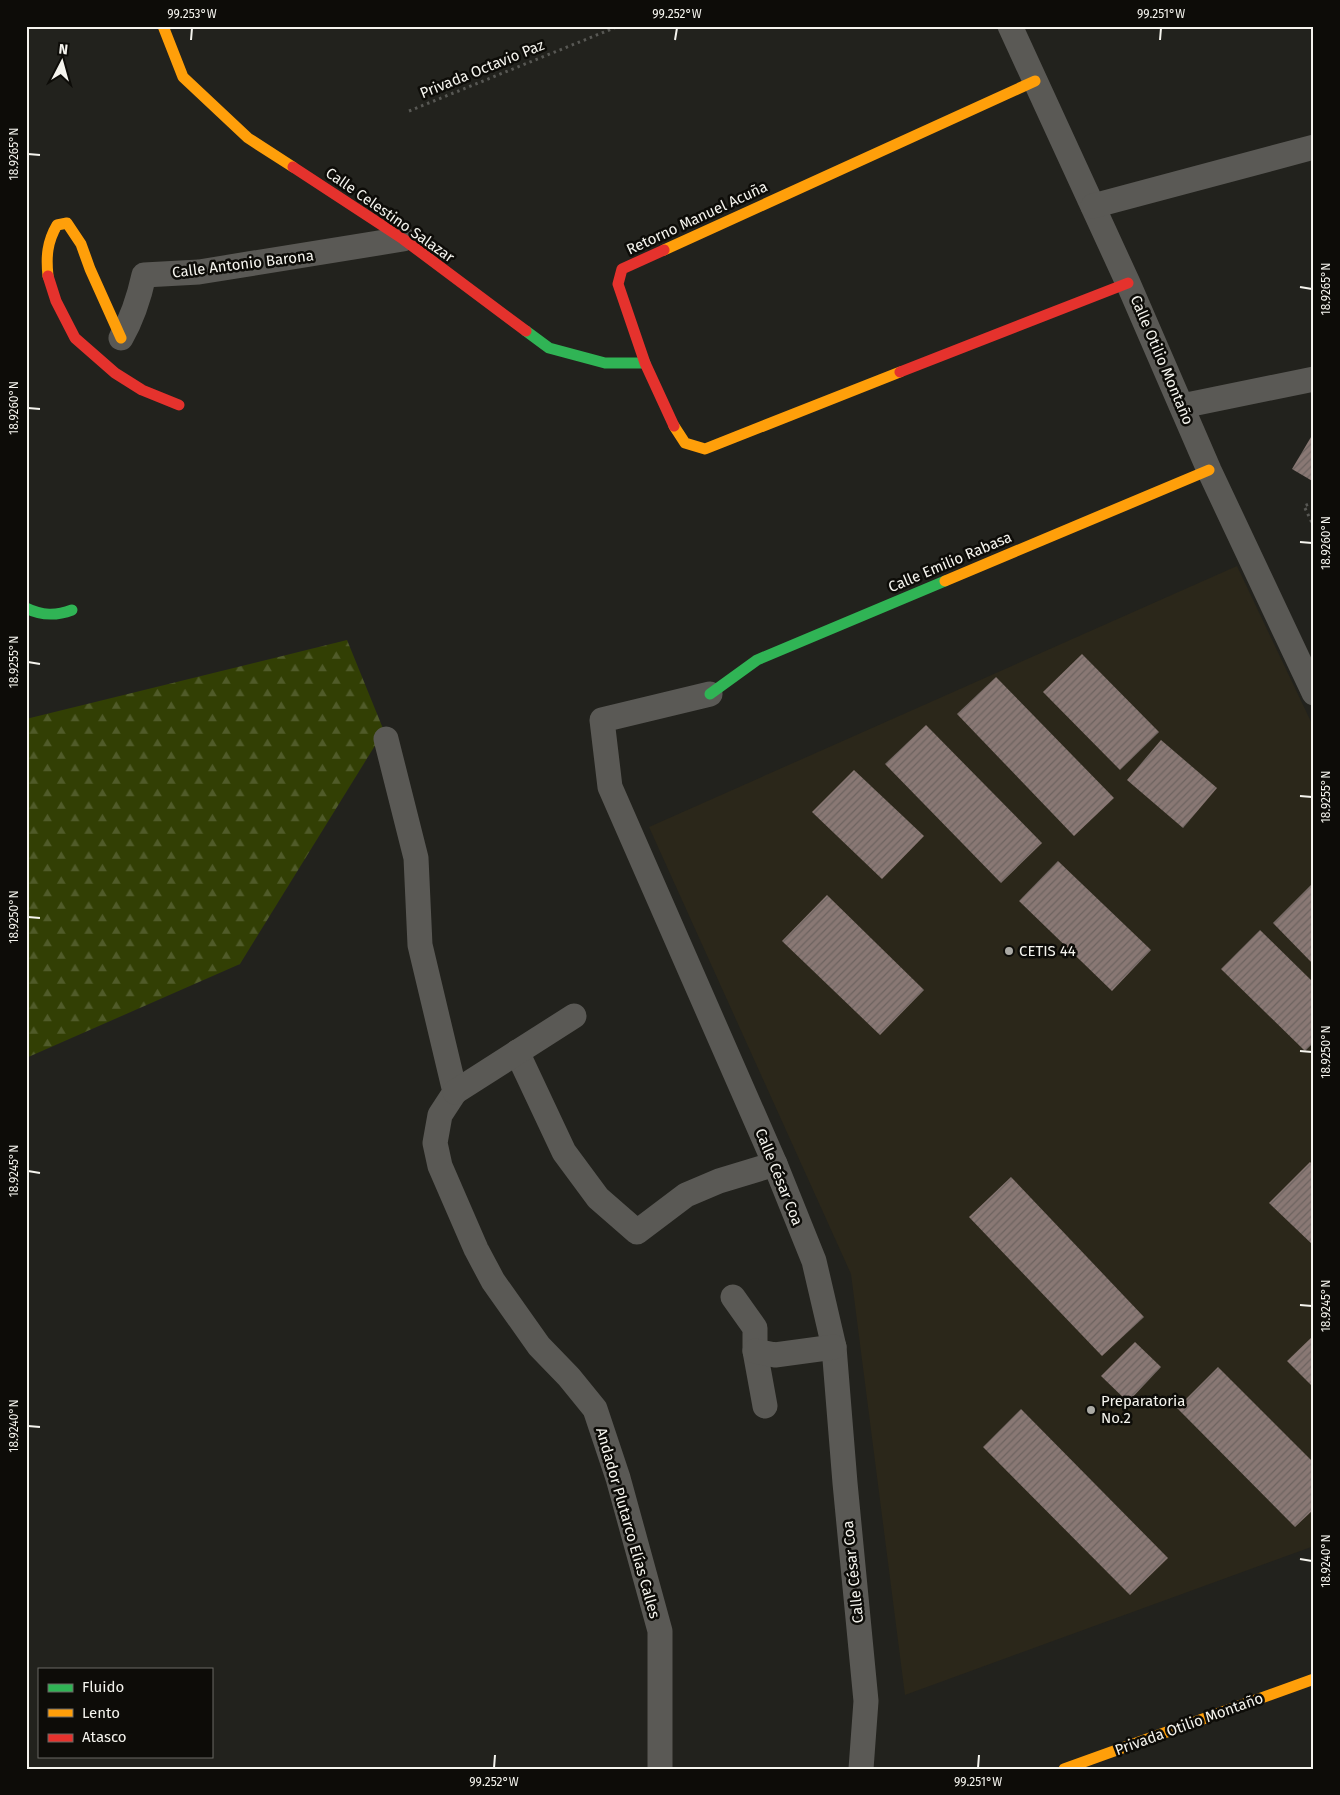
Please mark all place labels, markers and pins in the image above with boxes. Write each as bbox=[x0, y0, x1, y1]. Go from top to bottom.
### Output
place label: CETIS 44 bbox=[1019, 942, 1076, 960]
marker: CETIS 44 bbox=[1003, 945, 1015, 957]
place label: Preparatoria No.2 bbox=[1101, 1392, 1185, 1427]
marker: Preparatoria No.2 bbox=[1085, 1404, 1097, 1416]

